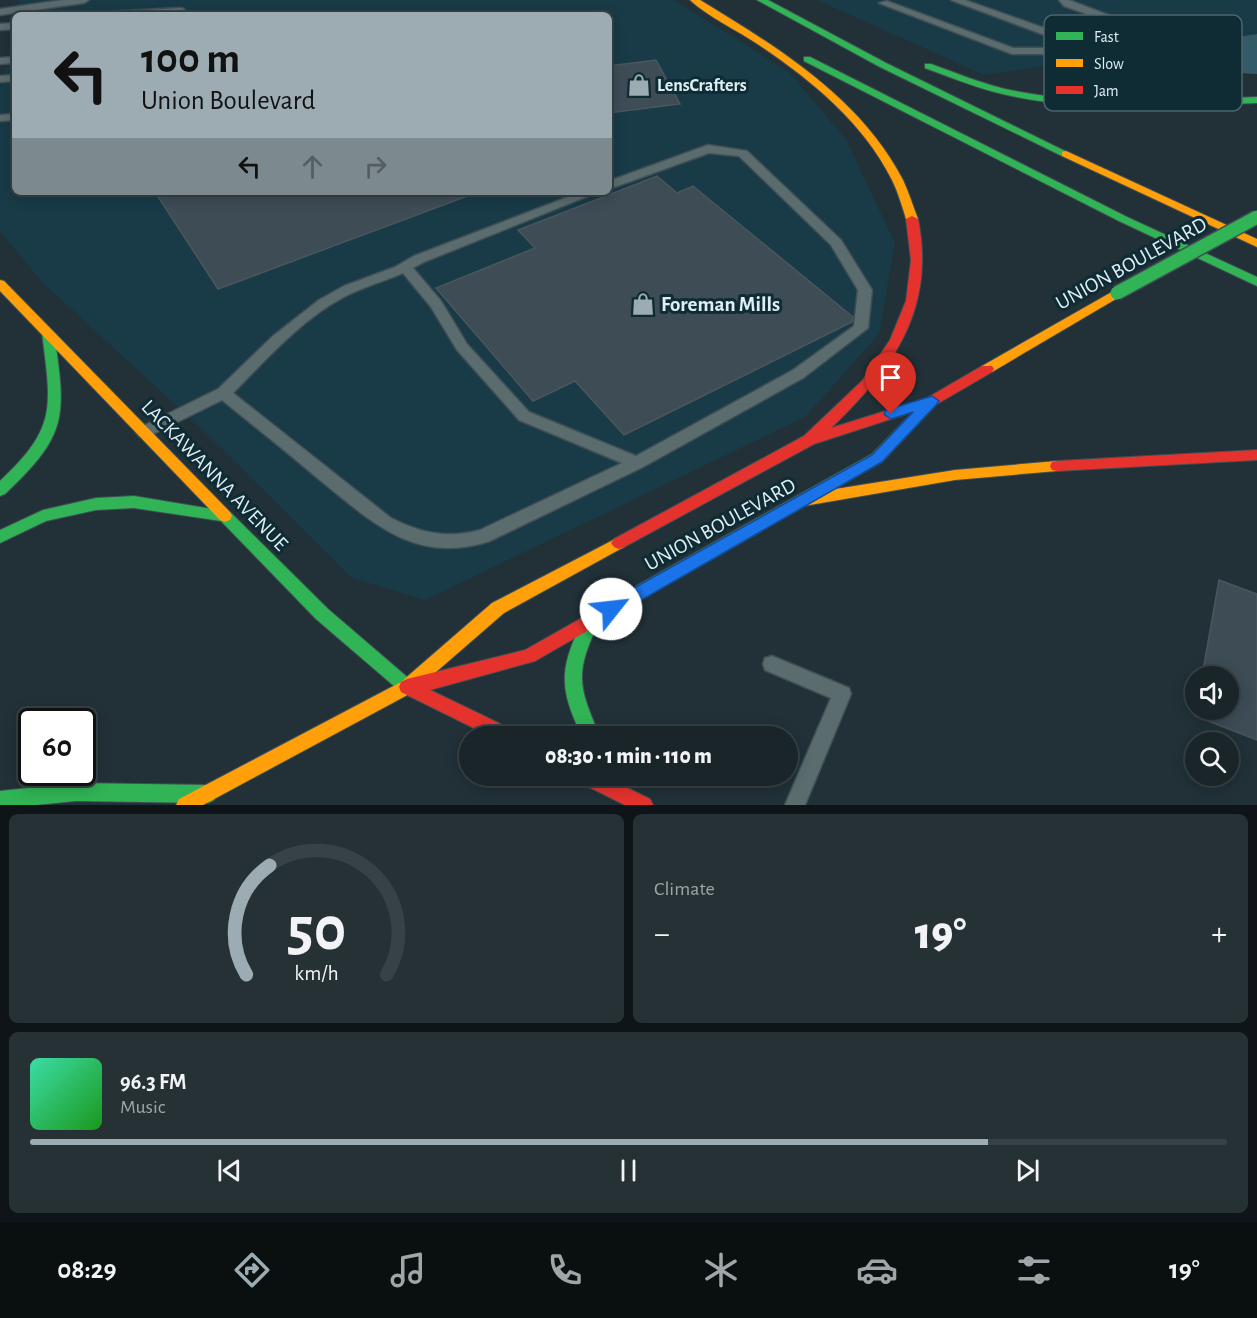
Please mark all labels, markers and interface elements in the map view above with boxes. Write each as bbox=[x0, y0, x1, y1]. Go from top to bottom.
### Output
legend bbox=[1044, 15, 1242, 111]
text: Fast bbox=[1094, 29, 1119, 45]
icon: left bbox=[42, 36, 120, 114]
text: 100 m bbox=[141, 38, 240, 80]
text: Slow bbox=[1094, 56, 1124, 72]
shop icon: LensCrafters bbox=[626, 72, 652, 98]
place label: LensCrafters bbox=[657, 77, 747, 95]
text: Jam bbox=[1094, 83, 1119, 99]
text: Union Boulevard bbox=[141, 87, 315, 114]
icon: left bbox=[233, 150, 266, 183]
icon: ahead bbox=[296, 150, 329, 183]
icon: right bbox=[359, 150, 392, 183]
street label: UNION BOULEVARD bbox=[1052, 213, 1210, 314]
shop icon: Foreman Mills bbox=[630, 291, 656, 317]
place label: Foreman Mills bbox=[661, 294, 780, 315]
pin bbox=[865, 352, 916, 414]
icon: arrive bbox=[874, 361, 907, 394]
street label: LACKAWANNA AVENUE bbox=[137, 396, 292, 555]
street label: UNION BOULEVARD bbox=[641, 474, 799, 575]
position arrow bbox=[579, 577, 643, 641]
map controls bbox=[1185, 666, 1239, 786]
button: sound bbox=[1185, 666, 1239, 720]
speed limit sign: 60 bbox=[18, 708, 96, 786]
button: search bbox=[1185, 732, 1239, 786]
text: 08:30 · 1 min · 110 m bbox=[545, 745, 712, 767]
text: Climate bbox=[654, 879, 715, 899]
text: 50 bbox=[287, 899, 346, 961]
text: 19° bbox=[915, 912, 966, 957]
text: − bbox=[654, 918, 670, 951]
text: + bbox=[1211, 918, 1227, 951]
text: km/h bbox=[294, 964, 339, 985]
text: 96.3 FM bbox=[120, 1071, 186, 1093]
text: Music bbox=[120, 1097, 166, 1117]
icon: previous bbox=[213, 1154, 246, 1187]
icon: pause bbox=[612, 1154, 645, 1187]
icon: next bbox=[1011, 1154, 1044, 1187]
icon: directions bbox=[231, 1249, 273, 1291]
icon: music bbox=[387, 1249, 429, 1291]
icon: phone bbox=[544, 1249, 586, 1291]
icon: climate bbox=[700, 1249, 742, 1291]
icon: car bbox=[856, 1249, 898, 1291]
icon: filters bbox=[1013, 1249, 1055, 1291]
text: 08:29 bbox=[57, 1256, 117, 1283]
text: 19° bbox=[1169, 1256, 1200, 1283]

